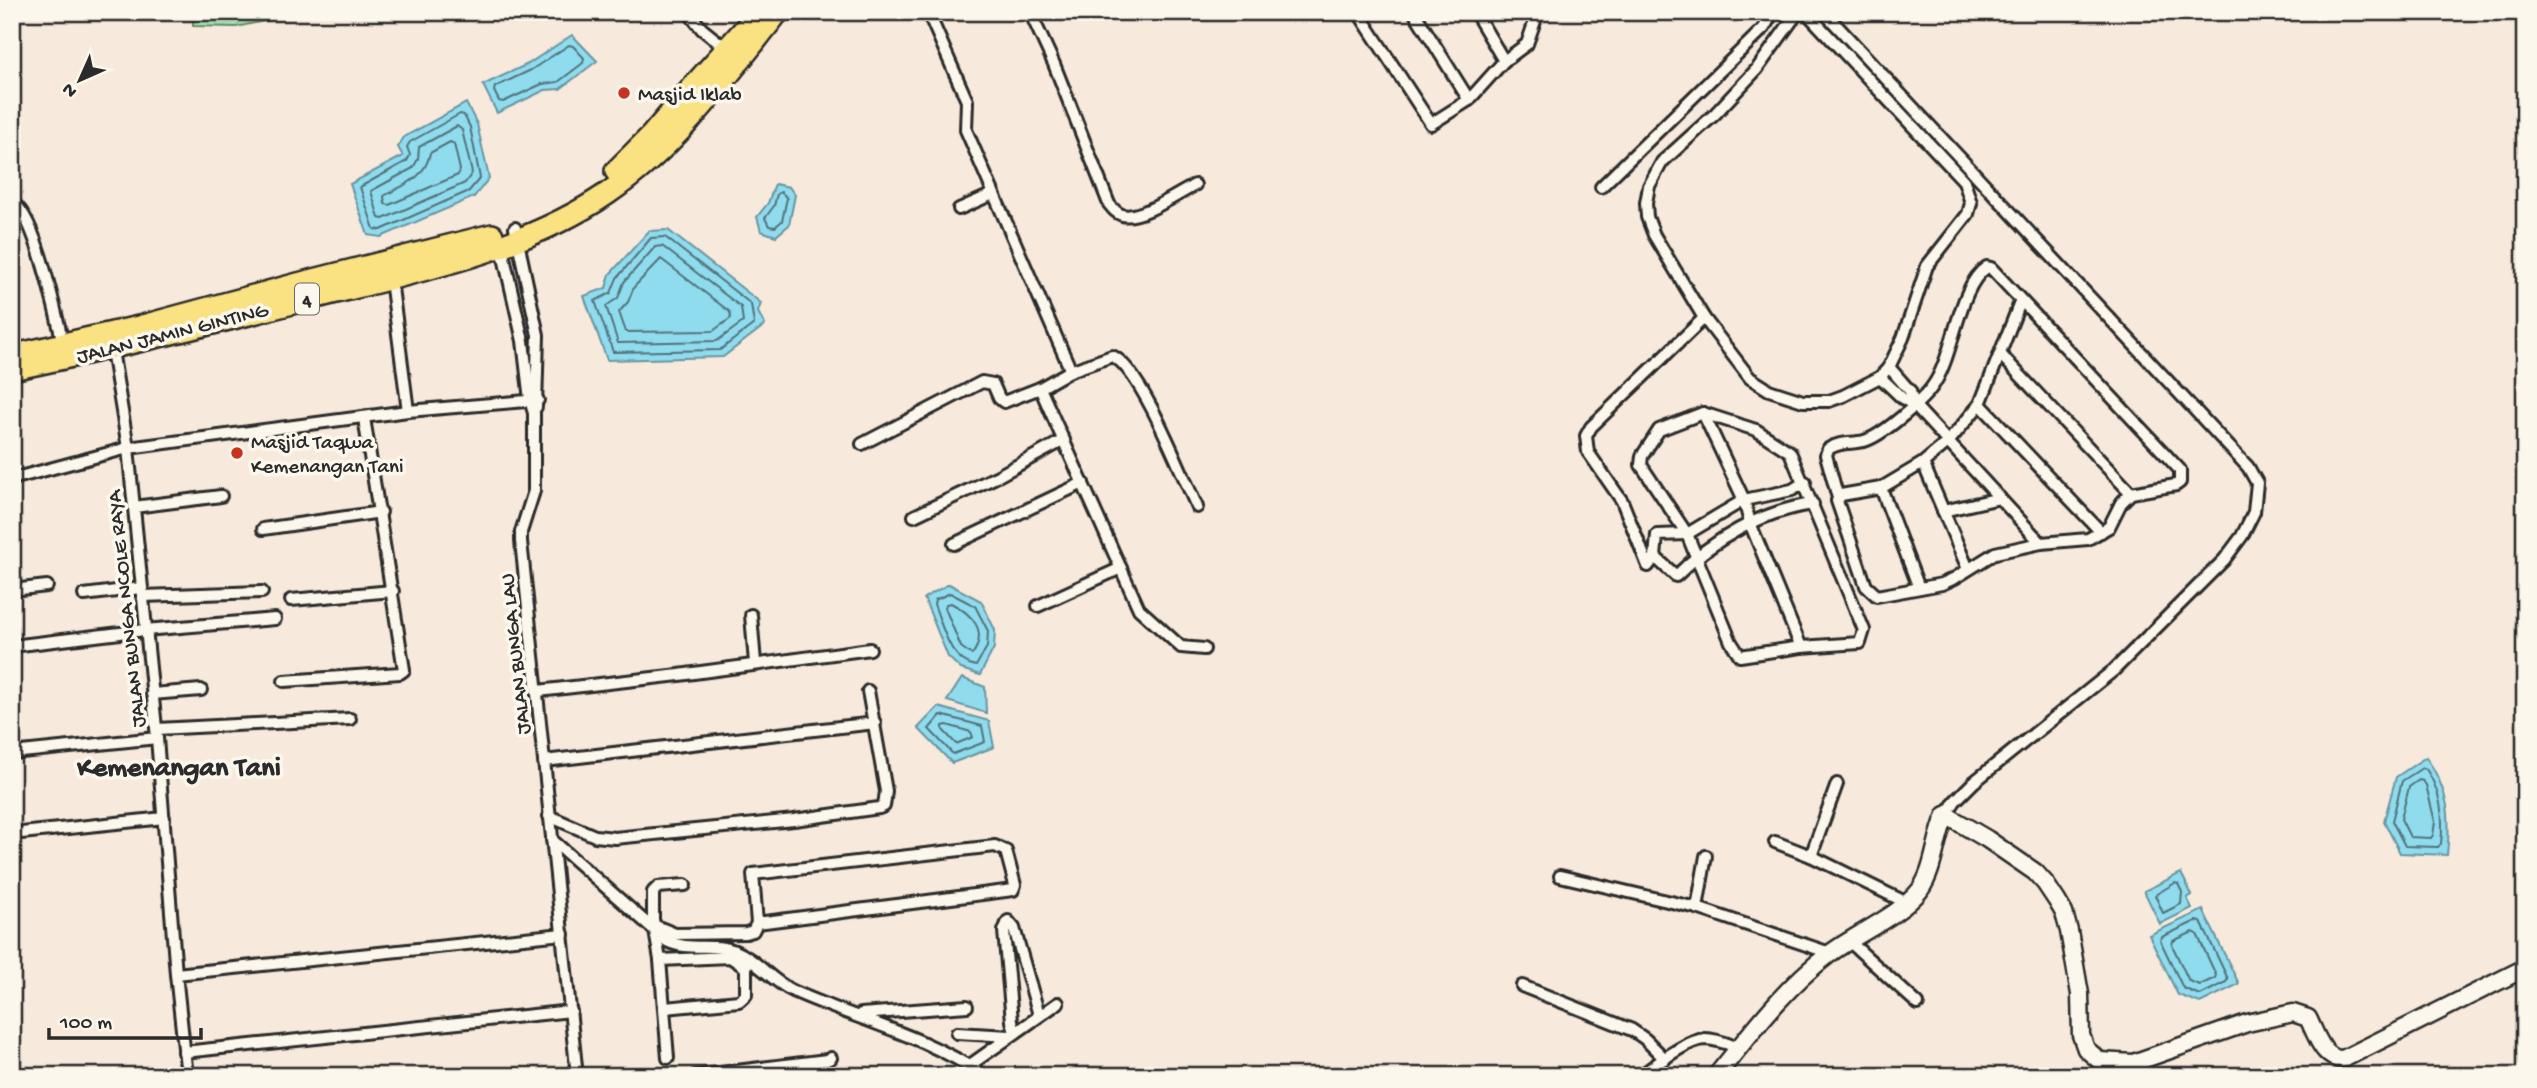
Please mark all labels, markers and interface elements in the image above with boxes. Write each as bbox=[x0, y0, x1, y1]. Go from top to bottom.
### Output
north arrow bbox=[46, 46, 116, 116]
text: N bbox=[58, 77, 83, 102]
place label: Masjid Iklab bbox=[638, 84, 742, 109]
marker: Masjid Iklab bbox=[616, 85, 632, 101]
road number: 4 bbox=[295, 284, 319, 314]
street label: JALAN JAMIN GINTING bbox=[75, 299, 272, 371]
place label: Masjid Taqwa Kemenangan Tani bbox=[251, 432, 404, 481]
marker: Masjid Taqwa Kemenangan Tani bbox=[229, 445, 245, 461]
street label: JALAN BUNGA NCOLE RAYA bbox=[103, 487, 153, 729]
street label: JALAN BUNGA LAU bbox=[497, 572, 538, 735]
district label: Kemenangan Tani bbox=[76, 753, 281, 786]
scale bar bbox=[49, 997, 201, 1041]
text: 100 m bbox=[59, 1012, 112, 1037]

